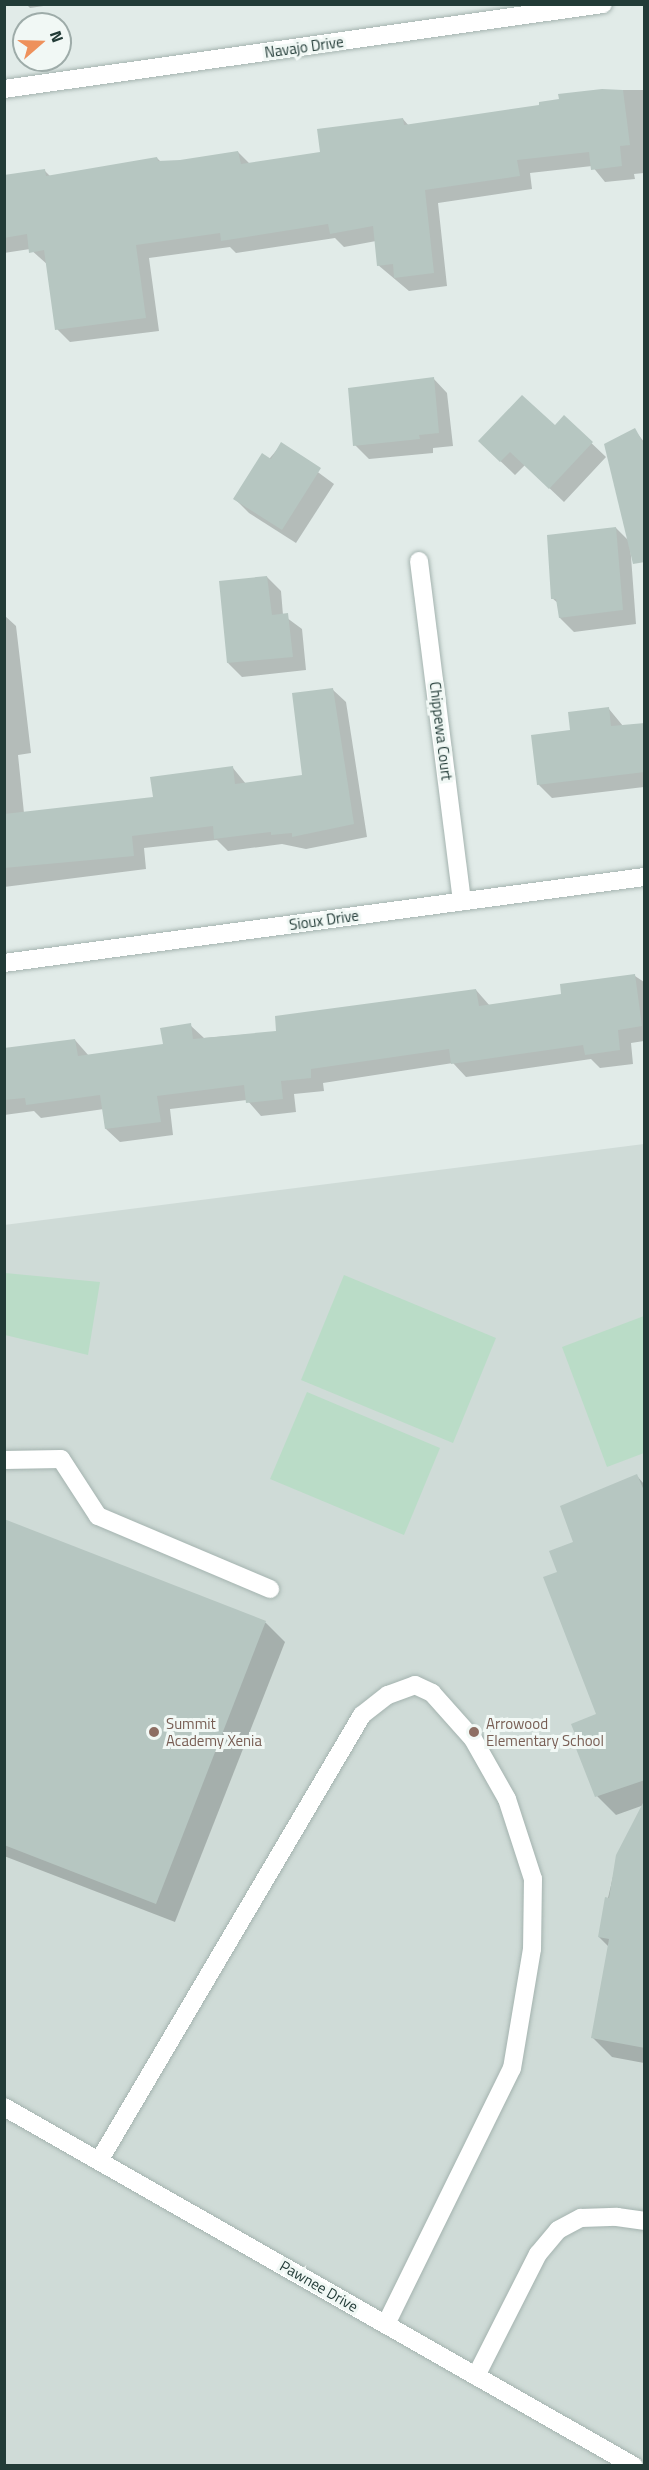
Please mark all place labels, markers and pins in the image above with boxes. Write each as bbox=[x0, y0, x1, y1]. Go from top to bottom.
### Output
place label: Summit Academy Xenia bbox=[166, 1714, 262, 1749]
place label: Arrowood Elementary School bbox=[486, 1714, 604, 1749]
marker: Summit Academy Xenia bbox=[147, 1725, 161, 1739]
marker: Arrowood Elementary School bbox=[467, 1725, 481, 1739]

